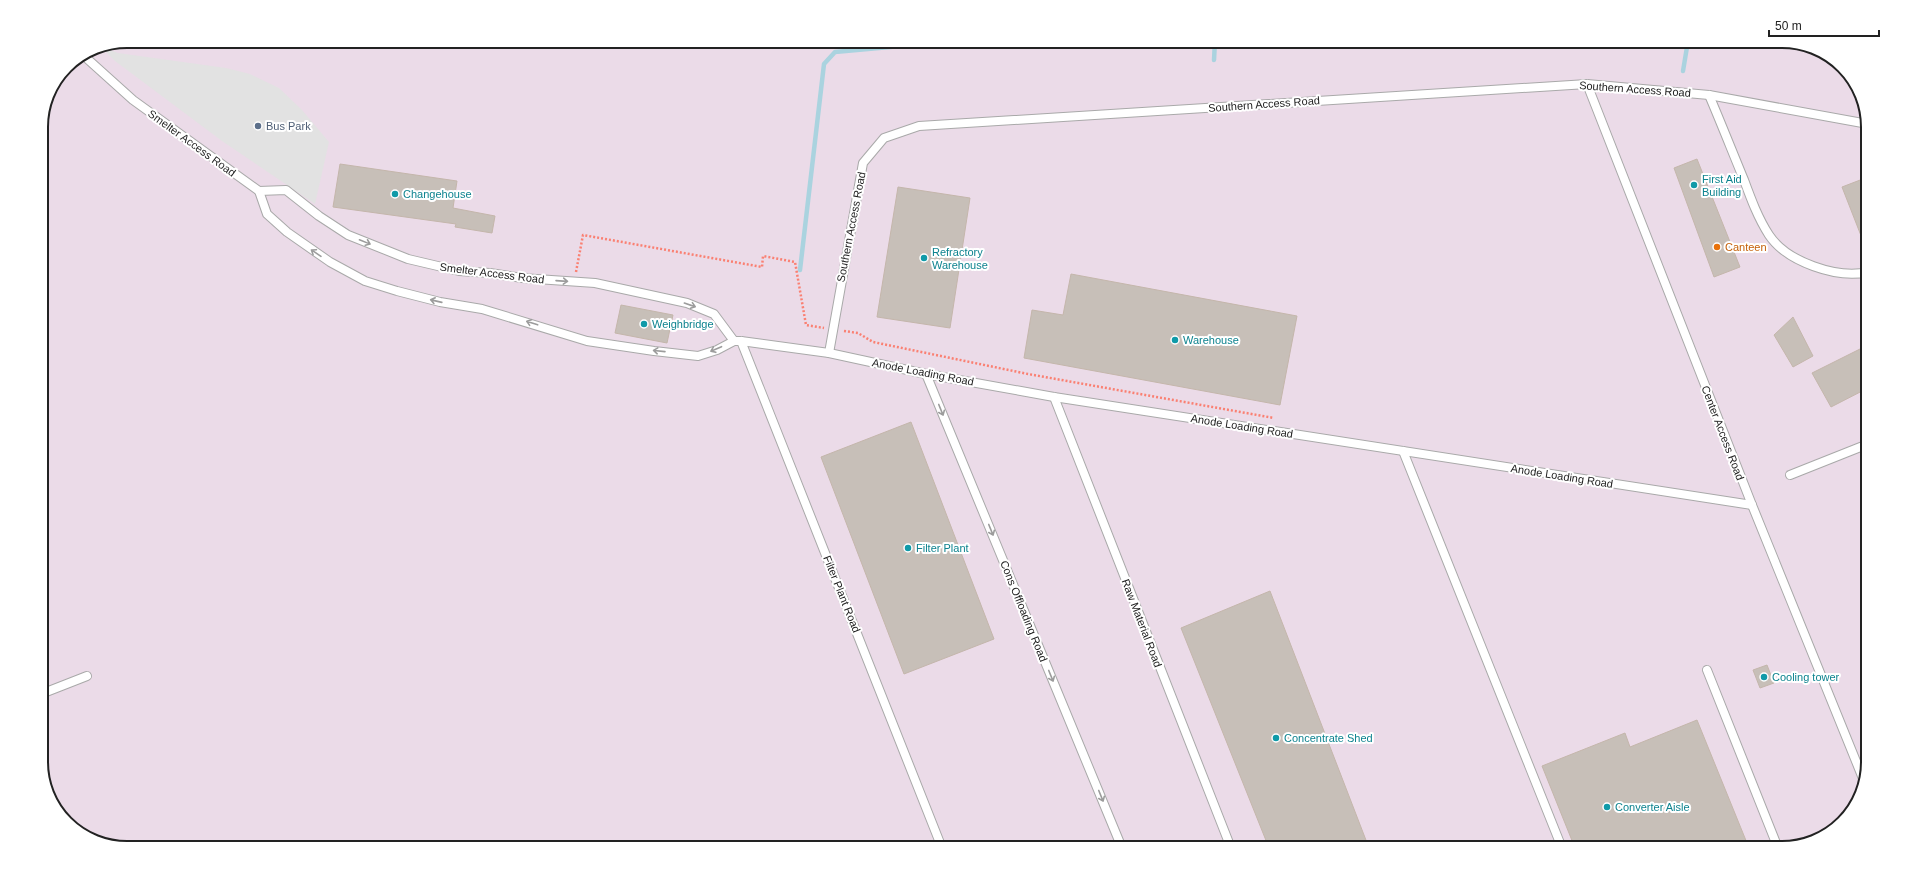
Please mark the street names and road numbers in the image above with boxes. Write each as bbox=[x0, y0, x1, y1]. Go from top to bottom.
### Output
street label: Southern Access Road bbox=[1579, 79, 1691, 99]
street label: Southern Access Road bbox=[1208, 94, 1320, 114]
street label: Smelter Access Road bbox=[146, 107, 238, 179]
street label: Southern Access Road bbox=[834, 171, 868, 283]
street label: Smelter Access Road bbox=[439, 261, 545, 285]
street label: Anode Loading Road bbox=[871, 356, 975, 388]
street label: Center Access Road bbox=[1699, 384, 1747, 482]
street label: Anode Loading Road bbox=[1190, 412, 1294, 440]
street label: Anode Loading Road bbox=[1510, 462, 1614, 490]
street label: Filter Plant Road bbox=[821, 554, 863, 634]
street label: Cons Offloading Road bbox=[998, 559, 1050, 663]
street label: Raw Material Road bbox=[1120, 577, 1164, 669]

